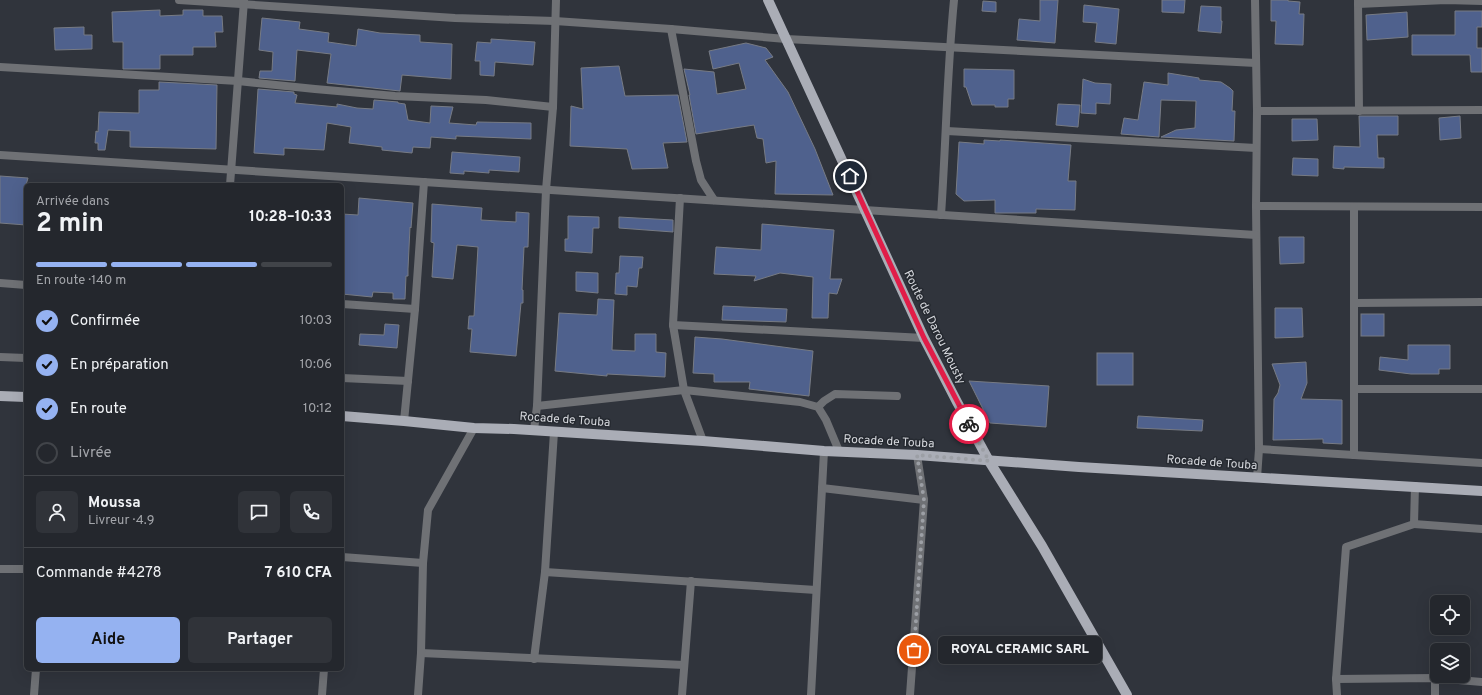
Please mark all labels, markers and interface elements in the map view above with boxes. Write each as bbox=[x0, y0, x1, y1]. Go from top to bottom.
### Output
pin bbox=[833, 159, 867, 193]
icon: home bbox=[839, 165, 861, 187]
text: Arrivée dans bbox=[36, 194, 109, 210]
text: 2 min bbox=[36, 208, 104, 241]
text: 10:28–10:33 bbox=[249, 208, 332, 227]
street label: Route de Darou Mousty bbox=[899, 268, 969, 387]
text: En route · 140 m bbox=[36, 273, 126, 289]
icon: check bbox=[36, 310, 58, 332]
text: Confirmée bbox=[70, 312, 140, 331]
text: 10:03 bbox=[300, 313, 332, 329]
icon: check bbox=[36, 354, 58, 376]
text: En préparation bbox=[70, 356, 169, 375]
text: 10:06 bbox=[300, 357, 332, 373]
icon: check bbox=[36, 398, 58, 420]
text: En route bbox=[70, 400, 127, 419]
text: 10:12 bbox=[303, 401, 332, 417]
courier bbox=[949, 404, 989, 444]
street label: Rocade de Touba bbox=[519, 409, 611, 431]
icon: bike bbox=[958, 413, 980, 435]
street label: Rocade de Touba bbox=[843, 432, 935, 452]
text: Livrée bbox=[70, 444, 112, 463]
street label: Rocade de Touba bbox=[1166, 452, 1258, 474]
button: person bbox=[36, 491, 78, 533]
button: chat bbox=[238, 491, 280, 533]
button: phone bbox=[290, 491, 332, 533]
text: Moussa bbox=[88, 494, 141, 513]
text: Livreur · 4.9 bbox=[88, 513, 154, 529]
text: Commande #4278 bbox=[36, 564, 162, 583]
text: 7 610 CFA bbox=[264, 564, 332, 583]
map controls bbox=[1430, 595, 1470, 683]
button: locate bbox=[1430, 595, 1470, 635]
button: Aide bbox=[36, 617, 180, 663]
button: Partager bbox=[188, 617, 332, 663]
pin bbox=[897, 633, 931, 667]
callout: ROYAL CERAMIC SARL bbox=[938, 636, 1102, 664]
icon: bag bbox=[903, 639, 925, 661]
text: ROYAL CERAMIC SARL bbox=[951, 642, 1089, 658]
button: layers bbox=[1430, 643, 1470, 683]

